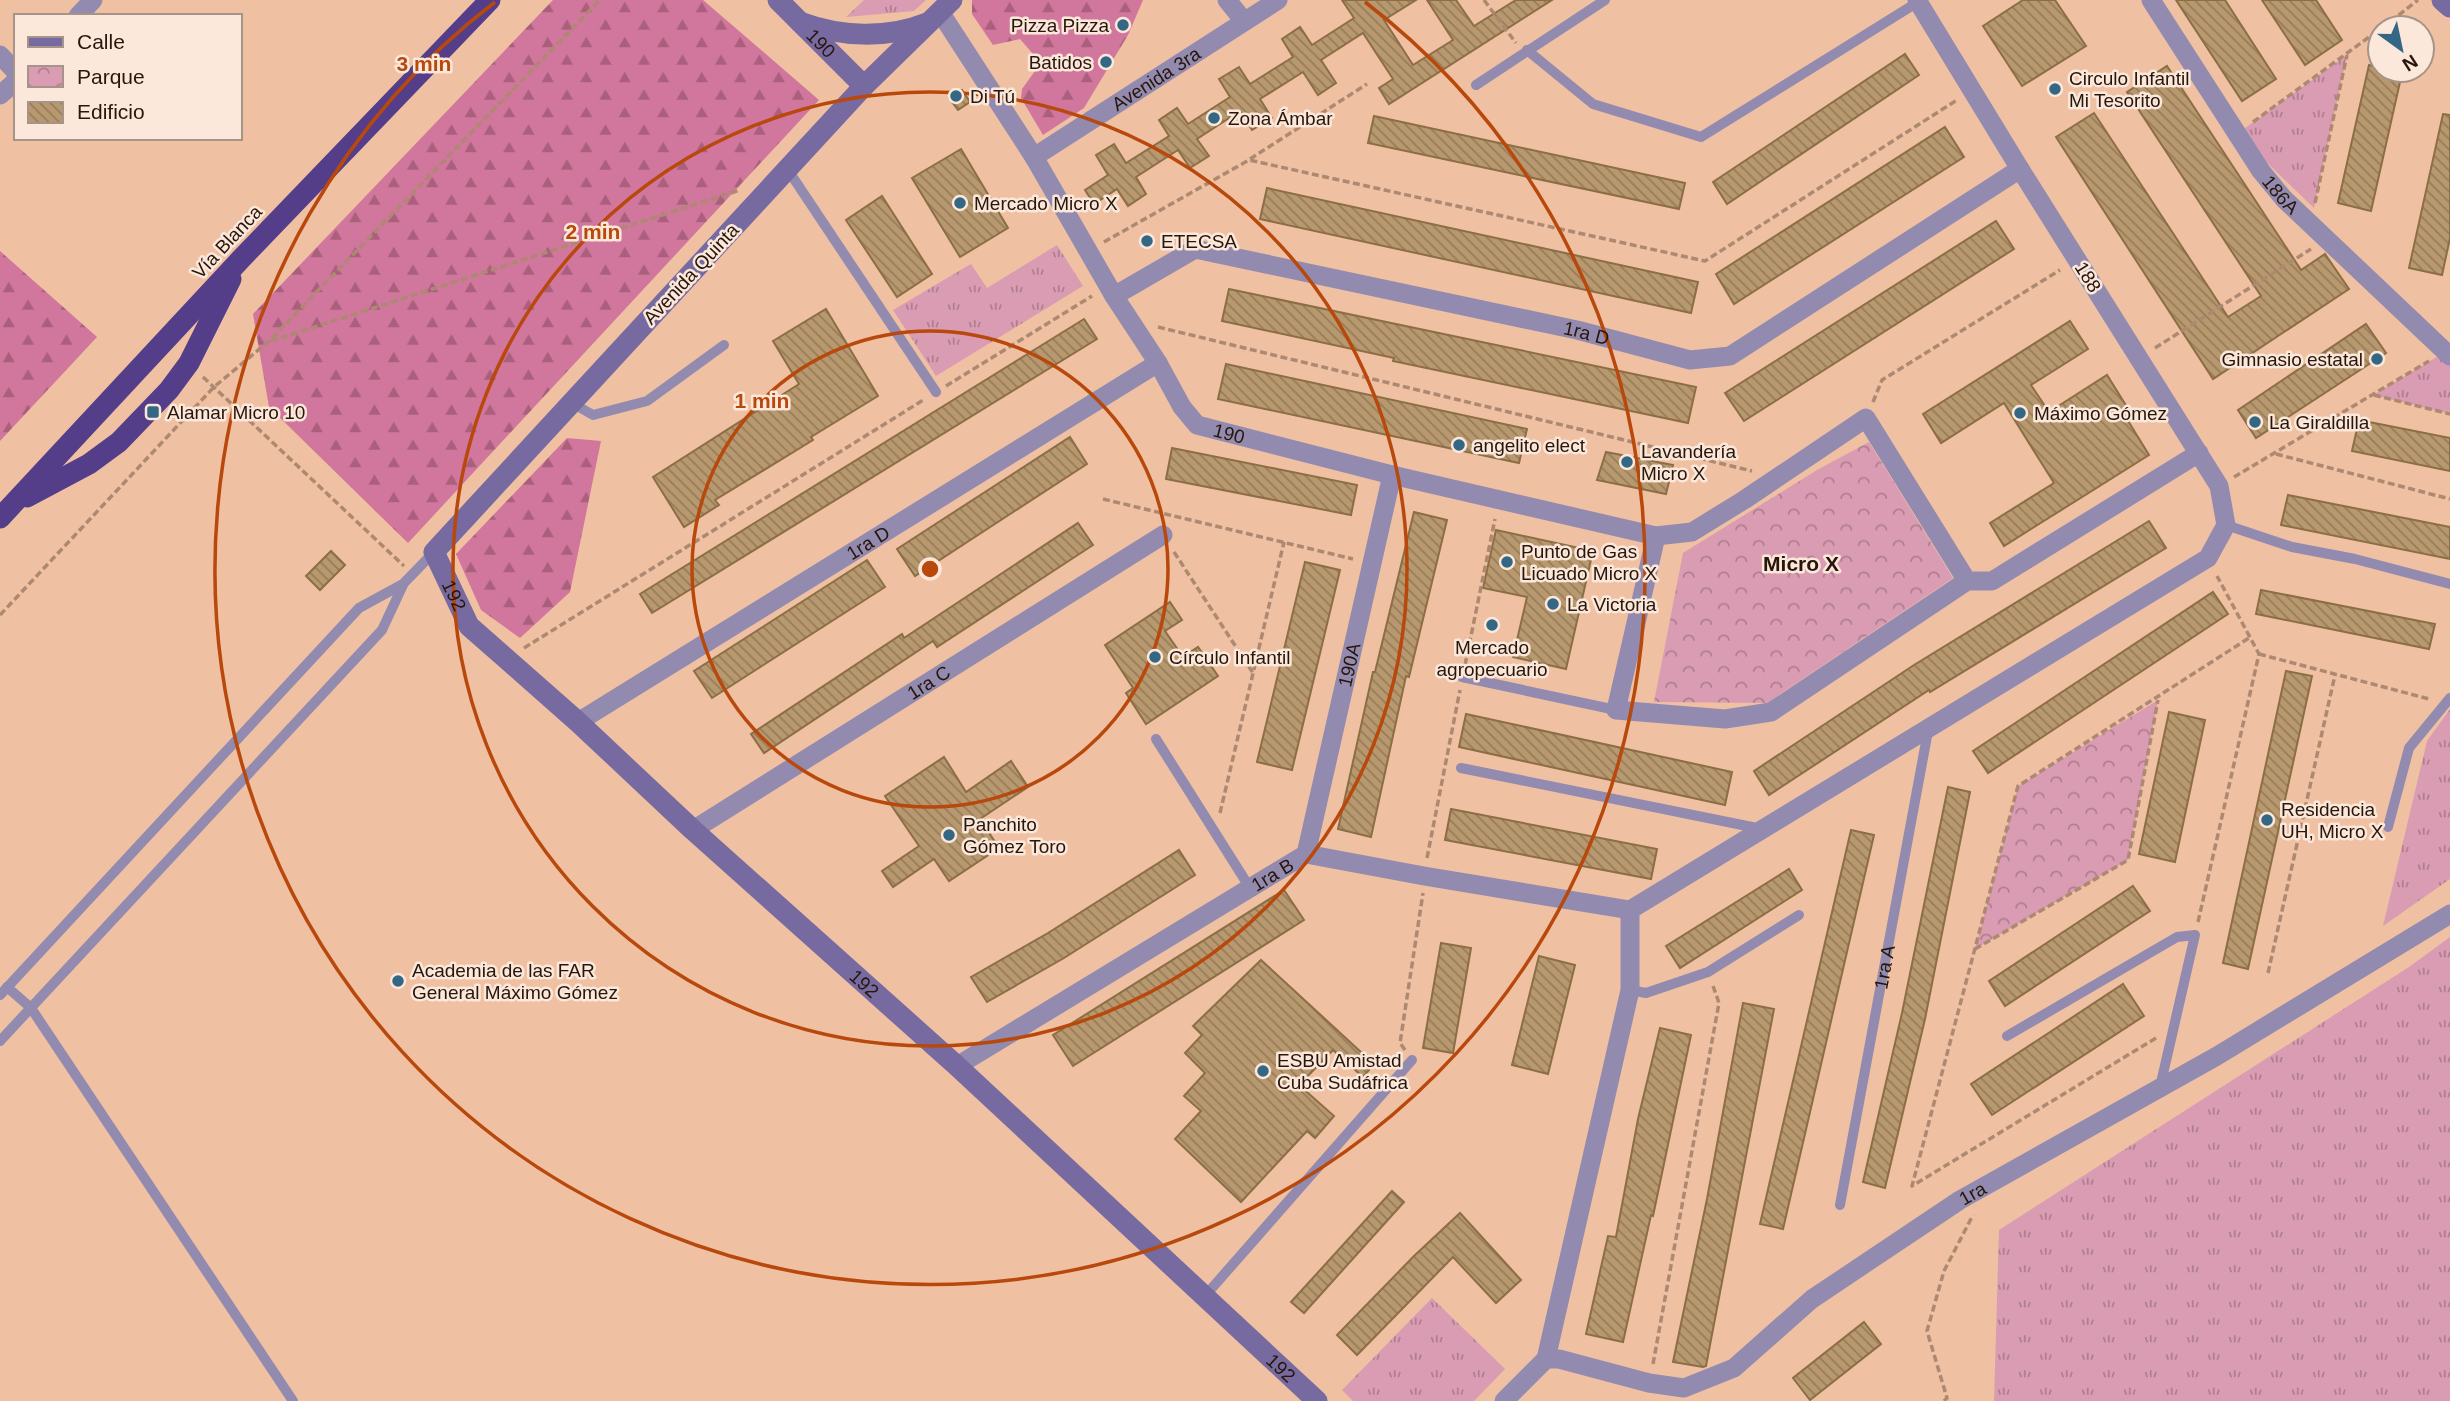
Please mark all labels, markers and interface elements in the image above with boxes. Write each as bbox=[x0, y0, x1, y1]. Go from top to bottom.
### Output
legend bbox=[14, 14, 242, 140]
north arrow bbox=[2366, 14, 2436, 84]
place label: Pizza Pizza bbox=[1011, 15, 1109, 36]
marker: Pizza Pizza bbox=[1115, 17, 1131, 33]
street label: 190 bbox=[802, 24, 840, 62]
text: Calle bbox=[77, 30, 125, 53]
street label: Avenida 3ra bbox=[1108, 42, 1205, 115]
text: N bbox=[2399, 50, 2421, 75]
text: 3 min bbox=[397, 52, 451, 75]
place label: Batidos bbox=[1029, 52, 1092, 73]
marker: Batidos bbox=[1098, 54, 1114, 70]
text: Parque bbox=[77, 65, 145, 88]
place label: Circulo Infantil Mi Tesorito bbox=[2069, 68, 2189, 111]
marker: Circulo Infantil Mi Tesorito bbox=[2047, 81, 2063, 97]
place label: Di Tú bbox=[970, 86, 1015, 107]
marker: Di Tú bbox=[948, 88, 964, 104]
text: Edificio bbox=[77, 100, 145, 123]
place label: Zona Ámbar bbox=[1228, 108, 1333, 129]
marker: Zona Ámbar bbox=[1206, 110, 1222, 126]
street label: 186A bbox=[2258, 171, 2304, 218]
place label: Mercado Micro X bbox=[974, 193, 1118, 214]
marker: Mercado Micro X bbox=[952, 195, 968, 211]
street label: Vía Blanca bbox=[188, 201, 266, 283]
street label: Avenida Quinta bbox=[639, 219, 743, 329]
text: 2 min bbox=[566, 220, 620, 243]
place label: ETECSA bbox=[1161, 231, 1237, 252]
marker: ETECSA bbox=[1139, 233, 1155, 249]
street label: 188 bbox=[2071, 258, 2105, 296]
street label: 1ra D bbox=[1562, 317, 1612, 349]
place label: Gimnasio estatal bbox=[2221, 349, 2363, 370]
marker: Gimnasio estatal bbox=[2369, 351, 2385, 367]
text: 1 min bbox=[735, 389, 789, 412]
place label: Alamar Micro 10 bbox=[167, 402, 305, 423]
place label: Máximo Gómez bbox=[2034, 403, 2167, 424]
marker: Alamar Micro 10 bbox=[145, 404, 161, 420]
marker: Máximo Gómez bbox=[2012, 405, 2028, 421]
place label: La Giraldilla bbox=[2269, 412, 2370, 433]
marker: La Giraldilla bbox=[2247, 414, 2263, 430]
street label: 190 bbox=[1211, 419, 1247, 447]
place label: angelito elect bbox=[1473, 435, 1586, 456]
marker: angelito elect bbox=[1451, 437, 1467, 453]
place label: Lavandería Micro X bbox=[1641, 441, 1737, 484]
marker: Lavandería Micro X bbox=[1619, 454, 1635, 470]
street label: 1ra D bbox=[843, 521, 893, 564]
place label: Punto de Gas Licuado Micro X bbox=[1521, 541, 1658, 584]
district label: Micro X bbox=[1763, 552, 1839, 575]
marker: Punto de Gas Licuado Micro X bbox=[1499, 554, 1515, 570]
centre of rings bbox=[918, 557, 942, 581]
street label: 192 bbox=[438, 576, 471, 614]
place label: La Victoria bbox=[1567, 594, 1657, 615]
marker: La Victoria bbox=[1545, 596, 1561, 612]
marker: Mercado agropecuario bbox=[1484, 617, 1500, 633]
place label: Mercado agropecuario bbox=[1437, 637, 1547, 680]
street label: 190A bbox=[1334, 641, 1364, 689]
place label: Círculo Infantil bbox=[1169, 647, 1290, 668]
marker: Círculo Infantil bbox=[1147, 649, 1163, 665]
street label: 1ra C bbox=[903, 661, 954, 703]
place label: Residencia UH, Micro X bbox=[2281, 799, 2384, 842]
marker: Residencia UH, Micro X bbox=[2259, 812, 2275, 828]
place label: Panchito Gómez Toro bbox=[963, 814, 1066, 857]
marker: Panchito Gómez Toro bbox=[941, 827, 957, 843]
street label: 1ra B bbox=[1247, 854, 1297, 895]
street label: 1ra A bbox=[1870, 943, 1899, 991]
place label: Academia de las FAR General Máximo Gómez bbox=[412, 960, 618, 1003]
street label: 192 bbox=[846, 965, 883, 1002]
marker: Academia de las FAR General Máximo Gómez bbox=[390, 973, 406, 989]
place label: ESBU Amistad Cuba Sudáfrica bbox=[1277, 1050, 1408, 1093]
marker: ESBU Amistad Cuba Sudáfrica bbox=[1255, 1063, 1271, 1079]
street label: 1ra bbox=[1955, 1177, 1990, 1209]
street label: 192 bbox=[1262, 1349, 1300, 1386]

